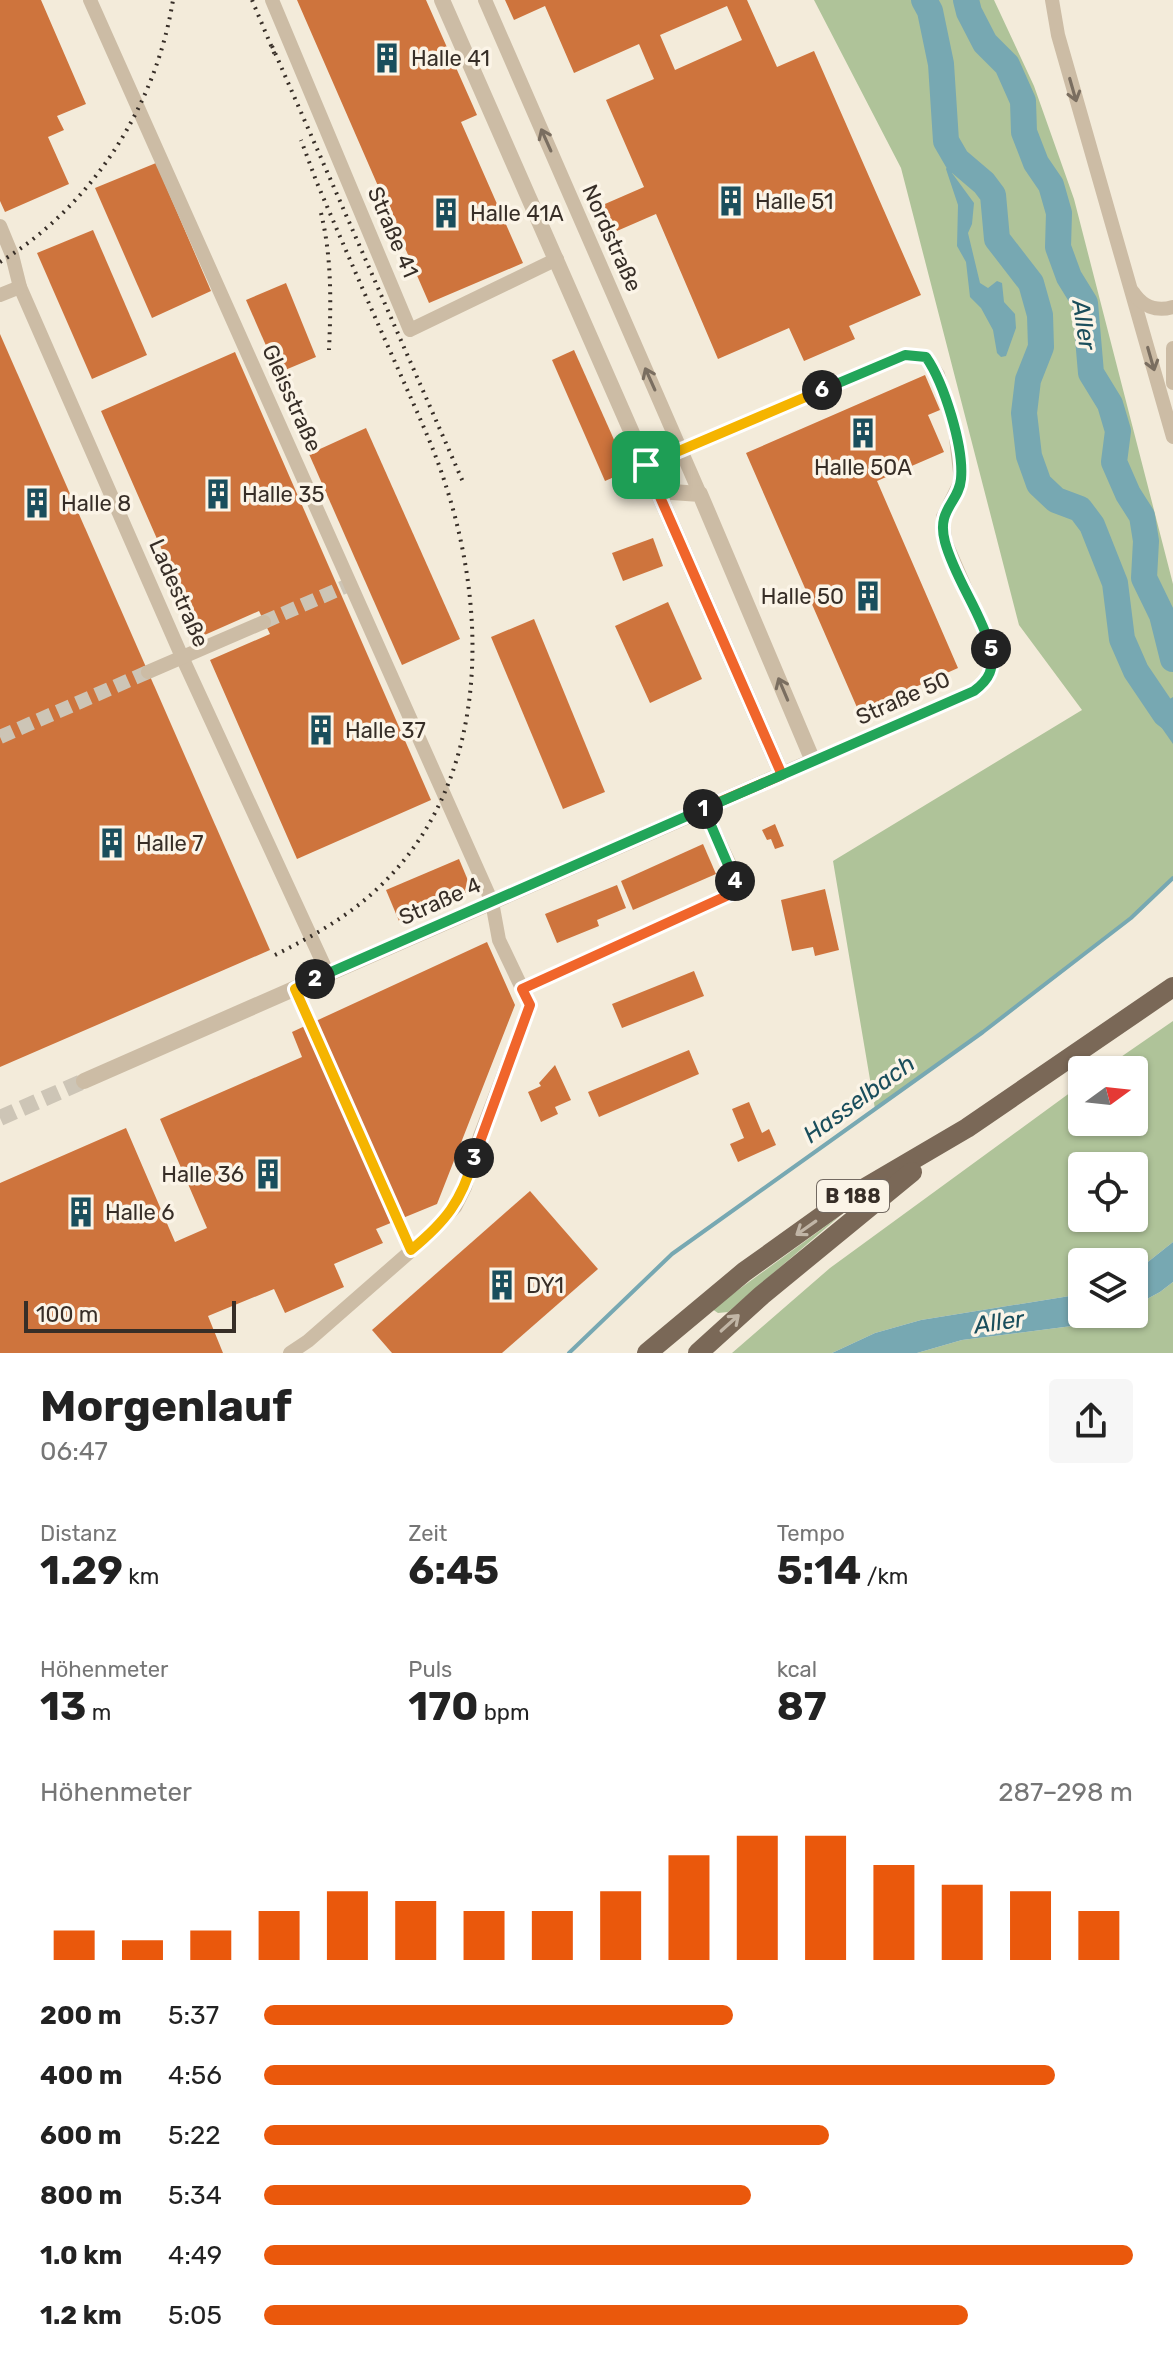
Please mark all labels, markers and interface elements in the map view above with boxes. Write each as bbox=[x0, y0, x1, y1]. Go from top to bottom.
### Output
building icon: Halle 41 bbox=[370, 41, 404, 75]
place label: Halle 41 bbox=[411, 45, 490, 72]
one-way arrow bbox=[1066, 76, 1081, 102]
one-way arrow bbox=[537, 129, 552, 153]
street label: Nordstraße bbox=[576, 180, 648, 296]
street label: Straße 41 bbox=[362, 183, 424, 281]
building icon: Halle 51 bbox=[714, 184, 748, 218]
place label: Halle 51 bbox=[755, 188, 833, 215]
building icon: Halle 41A bbox=[429, 196, 463, 230]
place label: Halle 41A bbox=[470, 200, 564, 227]
water label: Aller bbox=[1066, 296, 1102, 353]
street label: Gleisstraße bbox=[256, 340, 328, 456]
one-way arrow bbox=[1144, 346, 1159, 372]
one-way arrow bbox=[641, 367, 656, 392]
pin: 6 bbox=[802, 370, 842, 410]
text: 6 bbox=[815, 376, 829, 403]
building icon: Halle 50A bbox=[846, 416, 880, 450]
pin bbox=[612, 431, 680, 499]
icon: arrive bbox=[624, 443, 668, 487]
place label: Halle 50A bbox=[814, 454, 912, 481]
building icon: Halle 35 bbox=[201, 477, 235, 511]
place label: Halle 35 bbox=[242, 481, 325, 508]
building icon: Halle 8 bbox=[20, 486, 54, 520]
place label: Halle 8 bbox=[61, 490, 131, 517]
street label: Ladestraße bbox=[143, 535, 215, 651]
building icon: Halle 50 bbox=[851, 579, 885, 613]
place label: Halle 50 bbox=[761, 583, 844, 610]
pin: 5 bbox=[971, 629, 1011, 669]
text: 5 bbox=[984, 635, 998, 662]
street label: Straße 50 bbox=[852, 665, 954, 731]
one-way arrow bbox=[775, 677, 789, 702]
building icon: Halle 37 bbox=[304, 713, 338, 747]
place label: Halle 37 bbox=[345, 717, 426, 744]
pin: 1 bbox=[683, 789, 723, 829]
text: 1 bbox=[698, 795, 708, 822]
building icon: Halle 7 bbox=[95, 826, 129, 860]
place label: Halle 7 bbox=[136, 830, 204, 857]
pin: 4 bbox=[715, 861, 755, 901]
text: 4 bbox=[727, 867, 743, 894]
street label: Straße 4 bbox=[395, 871, 485, 931]
pin: 2 bbox=[295, 959, 335, 999]
text: 2 bbox=[308, 965, 322, 992]
water label: Hasselbach bbox=[798, 1049, 920, 1149]
north arrow bbox=[1068, 1056, 1148, 1136]
map controls bbox=[1068, 1056, 1148, 1328]
pin: 3 bbox=[454, 1138, 494, 1178]
text: 3 bbox=[467, 1144, 481, 1171]
button: locate bbox=[1068, 1152, 1148, 1232]
building icon: Halle 36 bbox=[251, 1157, 285, 1191]
place label: Halle 36 bbox=[161, 1161, 244, 1188]
road number: B 188 bbox=[817, 1180, 889, 1212]
building icon: Halle 6 bbox=[64, 1195, 98, 1229]
place label: Halle 6 bbox=[105, 1199, 175, 1226]
one-way arrow bbox=[795, 1220, 817, 1236]
button: layers bbox=[1068, 1248, 1148, 1328]
building icon: DY1 bbox=[485, 1268, 519, 1302]
place label: DY1 bbox=[526, 1272, 564, 1299]
scale bar bbox=[24, 1297, 236, 1333]
text: 100 m bbox=[36, 1301, 98, 1328]
water label: Aller bbox=[970, 1305, 1027, 1340]
one-way arrow bbox=[719, 1315, 739, 1333]
button: share bbox=[1049, 1379, 1133, 1463]
text: Morgenlauf bbox=[40, 1380, 292, 1432]
text: 06:47 bbox=[40, 1436, 108, 1467]
text: Distanz bbox=[40, 1520, 117, 1547]
text: Zeit bbox=[408, 1520, 447, 1547]
text: Tempo bbox=[777, 1520, 845, 1547]
text: 1.29 bbox=[40, 1547, 123, 1594]
text: 6:45 bbox=[408, 1547, 499, 1594]
text: 5:14 bbox=[777, 1547, 861, 1594]
text: km bbox=[123, 1563, 159, 1590]
text: /km bbox=[861, 1563, 908, 1590]
text: Höhenmeter bbox=[40, 1656, 168, 1683]
text: Puls bbox=[408, 1656, 452, 1683]
text: kcal bbox=[777, 1656, 817, 1683]
text: 13 bbox=[40, 1683, 86, 1730]
text: 170 bbox=[408, 1683, 478, 1730]
text: 87 bbox=[777, 1683, 827, 1730]
text: m bbox=[86, 1699, 111, 1726]
text: bpm bbox=[478, 1699, 529, 1726]
text: Höhenmeter bbox=[40, 1777, 192, 1808]
text: 287–298 m bbox=[998, 1777, 1133, 1808]
text: 200 m bbox=[40, 2000, 122, 2031]
text: 5:37 bbox=[168, 2000, 219, 2031]
text: 400 m bbox=[40, 2060, 122, 2091]
text: 4:56 bbox=[168, 2060, 222, 2091]
text: 600 m bbox=[40, 2120, 122, 2151]
text: 5:22 bbox=[168, 2120, 221, 2151]
text: 800 m bbox=[40, 2180, 122, 2211]
text: 5:34 bbox=[168, 2180, 222, 2211]
text: 1.0 km bbox=[40, 2240, 122, 2271]
text: 4:49 bbox=[168, 2240, 222, 2271]
text: 1.2 km bbox=[40, 2300, 122, 2331]
text: 5:05 bbox=[168, 2300, 222, 2331]

